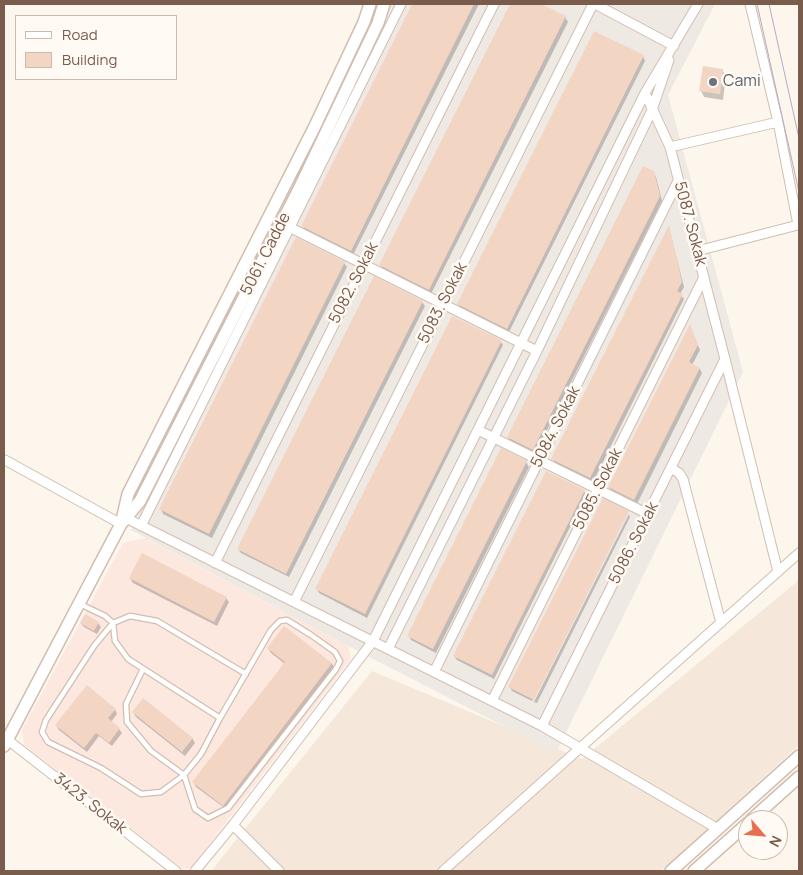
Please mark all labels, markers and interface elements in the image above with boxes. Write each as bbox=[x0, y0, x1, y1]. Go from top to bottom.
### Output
legend bbox=[15, 15, 178, 80]
text: Road bbox=[62, 24, 98, 45]
text: Building bbox=[62, 49, 117, 70]
place label: Cami bbox=[723, 72, 761, 92]
marker: Cami bbox=[707, 76, 719, 88]
street label: 5087. Sokak bbox=[670, 180, 710, 268]
street label: 5061. Cadde bbox=[237, 209, 295, 299]
street label: 5082. Sokak bbox=[325, 239, 383, 327]
street label: 5083. Sokak bbox=[414, 259, 472, 347]
street label: 5084. Sokak bbox=[527, 383, 585, 471]
street label: 5085. Sokak bbox=[569, 445, 627, 533]
street label: 5086. Sokak bbox=[605, 499, 663, 587]
street label: 3423. Sokak bbox=[50, 769, 130, 839]
north arrow bbox=[738, 810, 788, 860]
text: N bbox=[765, 833, 787, 850]

